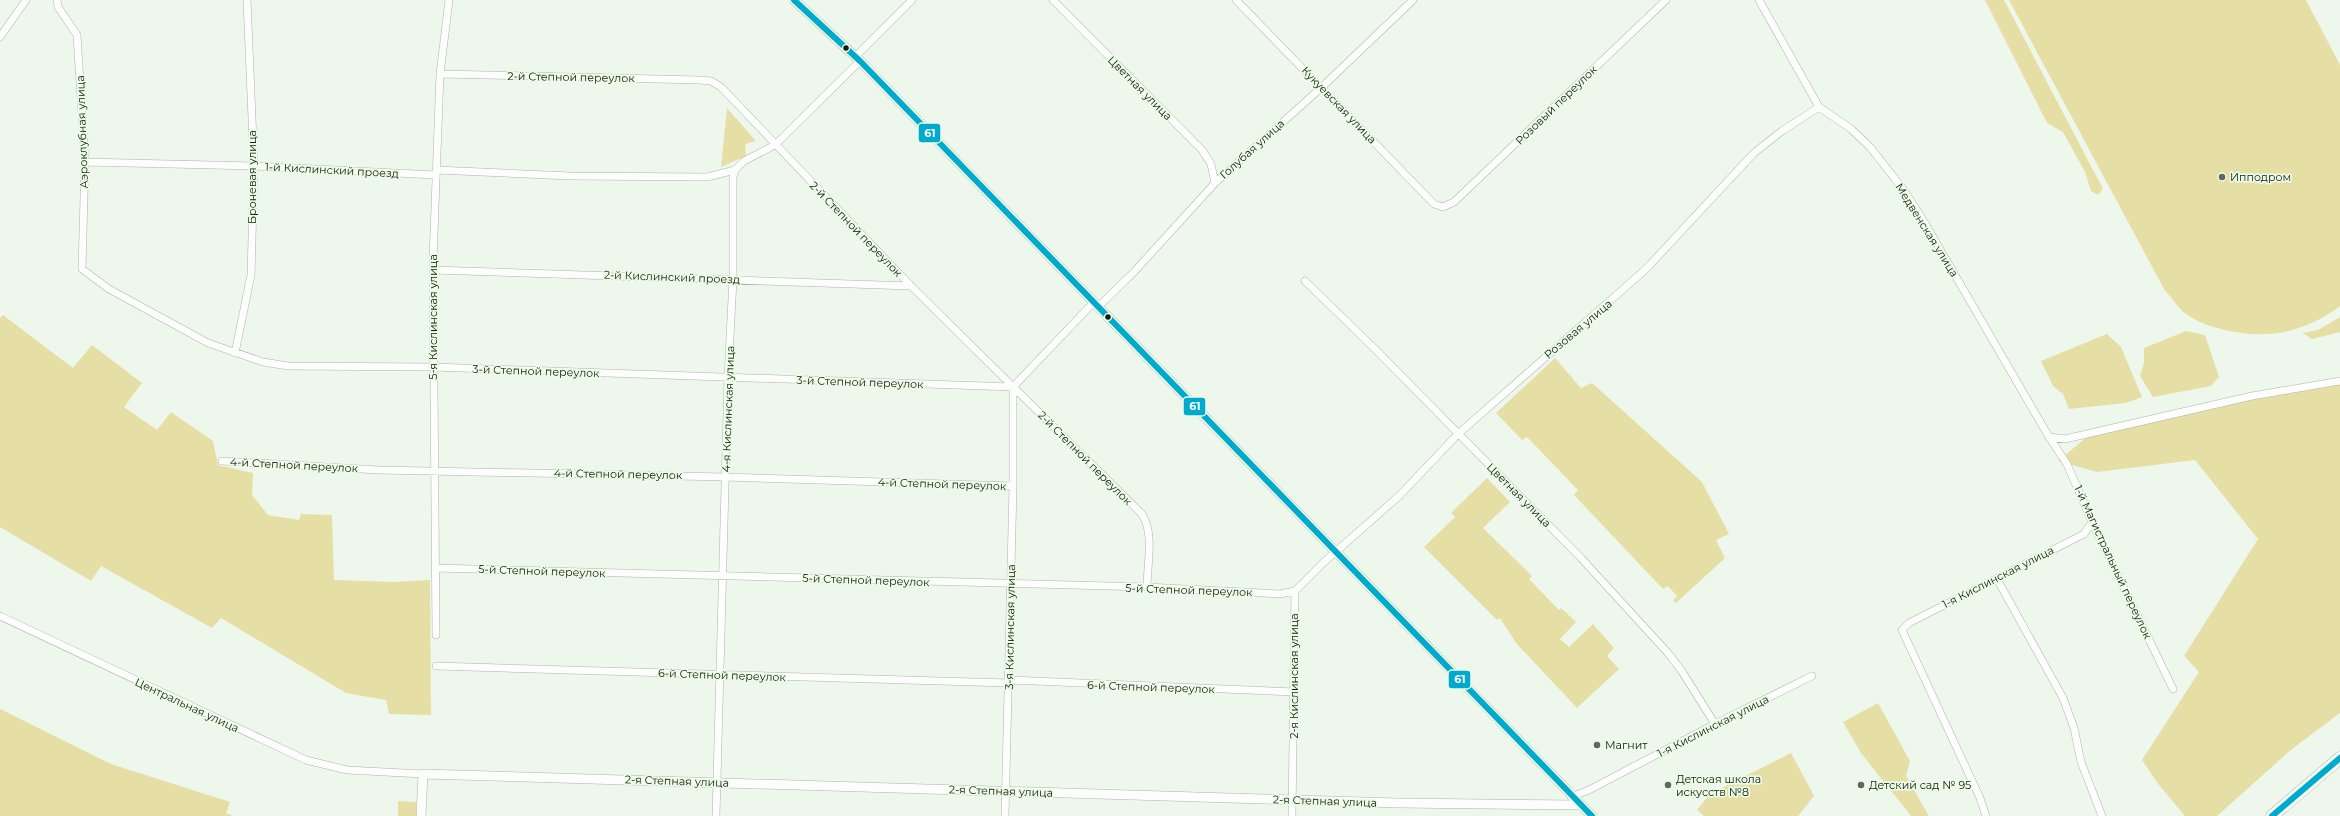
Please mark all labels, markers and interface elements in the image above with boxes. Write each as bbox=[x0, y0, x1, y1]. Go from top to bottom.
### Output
unlabelled marker bbox=[841, 43, 851, 53]
street label: Цветная улица bbox=[1105, 53, 1175, 123]
street label: Розовый переулок bbox=[1512, 62, 1600, 148]
street label: Кукуевская улица bbox=[1299, 63, 1379, 147]
street label: 2-й Степной переулок bbox=[507, 69, 635, 85]
street label: Аэроклубная улица bbox=[73, 75, 91, 189]
street label: Голубая улица bbox=[1217, 116, 1287, 182]
line badge: 61 bbox=[918, 123, 941, 143]
text: 61 bbox=[924, 126, 936, 140]
street label: Броневая улица bbox=[245, 130, 259, 224]
street label: 1-й Кислинский проезд bbox=[265, 159, 399, 181]
place label: Ипподром bbox=[2230, 170, 2291, 184]
marker: Ипподром bbox=[2217, 172, 2227, 182]
street label: 2-й Степной переулок bbox=[807, 178, 906, 280]
street label: Медвенская улица bbox=[1892, 180, 1962, 280]
street label: 5-я Кислинская улица bbox=[426, 254, 440, 380]
street label: 2-й Кислинский проезд bbox=[604, 268, 740, 286]
street label: Розовая улица bbox=[1541, 296, 1615, 362]
unlabelled marker bbox=[1103, 312, 1113, 322]
street label: 4-я Кислинская улица bbox=[719, 345, 737, 473]
street label: 3-й Степной переулок bbox=[472, 362, 600, 380]
street label: 3-й Степной переулок bbox=[796, 373, 924, 391]
line badge: 61 bbox=[1183, 397, 1206, 416]
text: 61 bbox=[1189, 399, 1201, 413]
street label: 2-й Степной переулок bbox=[1035, 408, 1135, 508]
street label: 4-й Степной переулок bbox=[230, 455, 359, 475]
street label: Цветная улица bbox=[1484, 460, 1554, 530]
street label: 4-й Степной переулок bbox=[554, 466, 683, 482]
street label: 4-й Степной переулок bbox=[878, 475, 1007, 493]
street label: 1-й Магистральный переулок bbox=[2071, 483, 2155, 642]
street label: 1-я Кислинская улица bbox=[1940, 543, 2056, 611]
street label: 5-й Степной переулок bbox=[478, 562, 606, 580]
street label: 3-я Кислинская улица bbox=[1002, 564, 1018, 690]
street label: 5-й Степной переулок bbox=[802, 571, 930, 589]
street label: 5-й Степной переулок bbox=[1125, 581, 1253, 599]
street label: 2-я Кислинская улица bbox=[1287, 613, 1301, 739]
street label: 6-й Степной переулок bbox=[658, 666, 787, 684]
line badge: 61 bbox=[1448, 670, 1471, 689]
text: 61 bbox=[1454, 672, 1466, 686]
street label: Центральная улица bbox=[133, 675, 241, 735]
street label: 6-й Степной переулок bbox=[1087, 678, 1216, 696]
street label: 1-я Кислинская улица bbox=[1655, 692, 1771, 760]
place label: Магнит bbox=[1605, 738, 1648, 752]
marker: Магнит bbox=[1592, 740, 1602, 750]
street label: 2-я Степная улица bbox=[625, 772, 729, 790]
place label: Детская школа искусств №8 bbox=[1676, 772, 1761, 799]
place label: Детский сад № 95 bbox=[1869, 778, 1971, 792]
marker: Детская школа искусств №8 bbox=[1663, 780, 1673, 790]
marker: Детский сад № 95 bbox=[1856, 780, 1866, 790]
street label: 2-я Степная улица bbox=[949, 782, 1053, 800]
street label: 2-я Степная улица bbox=[1273, 792, 1377, 810]

